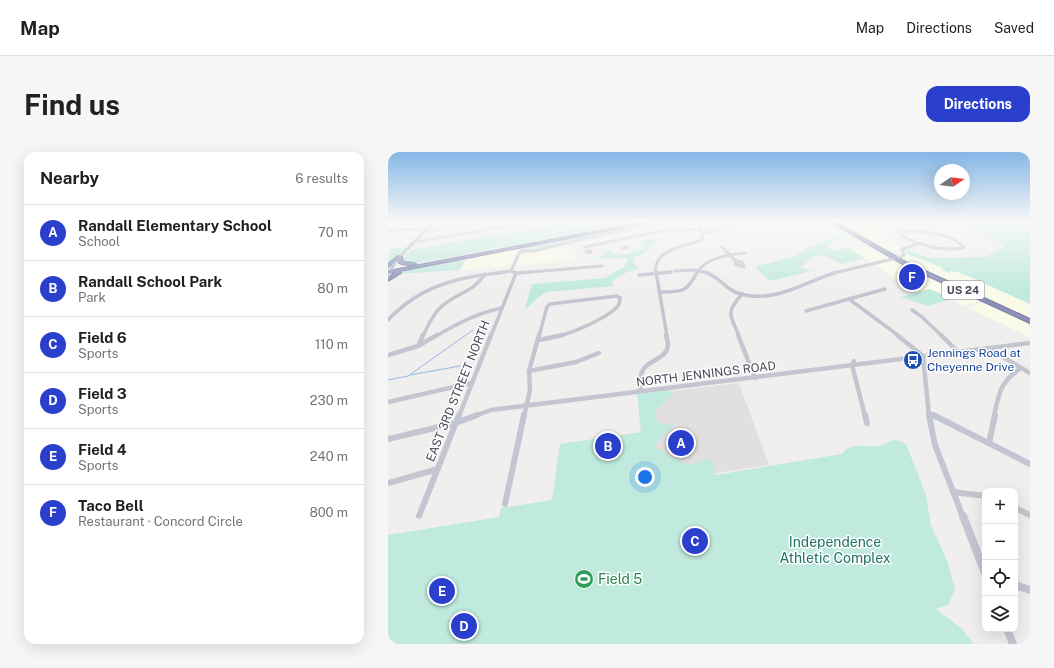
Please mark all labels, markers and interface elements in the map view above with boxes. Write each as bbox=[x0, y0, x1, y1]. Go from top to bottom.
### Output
text: Map bbox=[20, 17, 60, 39]
text: Map bbox=[856, 20, 884, 36]
text: Directions bbox=[906, 20, 972, 36]
text: Saved bbox=[994, 20, 1034, 36]
button: Directions bbox=[926, 86, 1030, 122]
text: Find us bbox=[24, 88, 120, 121]
north arrow bbox=[934, 164, 970, 200]
text: Nearby bbox=[40, 168, 99, 188]
text: 6 results bbox=[295, 171, 348, 186]
text: Randall Elementary School bbox=[78, 217, 272, 234]
text: A bbox=[48, 225, 58, 240]
text: 70 m bbox=[318, 225, 348, 240]
text: School bbox=[78, 234, 120, 249]
pin: F bbox=[899, 262, 925, 292]
text: Randall School Park bbox=[78, 273, 222, 290]
text: B bbox=[49, 281, 57, 296]
text: 80 m bbox=[317, 281, 348, 296]
road number: US 24 bbox=[942, 281, 984, 299]
text: Park bbox=[78, 290, 106, 305]
street label: EAST 3RD STREET NORTH bbox=[423, 318, 493, 464]
text: Field 6 bbox=[78, 329, 127, 346]
text: C bbox=[48, 337, 58, 352]
text: 110 m bbox=[315, 337, 348, 352]
text: Sports bbox=[78, 346, 118, 361]
place label: Jennings Road at Cheyenne Drive bbox=[927, 346, 1021, 374]
bus stop icon: Jennings Road at Cheyenne Drive bbox=[902, 349, 924, 371]
street label: NORTH JENNINGS ROAD bbox=[635, 358, 777, 390]
text: Field 3 bbox=[78, 385, 127, 402]
text: D bbox=[48, 393, 58, 408]
text: 230 m bbox=[310, 393, 348, 408]
text: Sports bbox=[78, 402, 118, 417]
pin: A bbox=[668, 428, 694, 458]
pin: B bbox=[595, 431, 621, 461]
text: Field 4 bbox=[78, 441, 127, 458]
text: E bbox=[49, 449, 57, 464]
text: 240 m bbox=[310, 449, 348, 464]
text: Sports bbox=[78, 458, 118, 473]
your location bbox=[635, 467, 655, 487]
map controls bbox=[982, 488, 1018, 632]
button: + bbox=[982, 488, 1018, 524]
text: Taco Bell bbox=[78, 497, 144, 514]
text: F bbox=[49, 505, 57, 520]
text: 800 m bbox=[309, 505, 348, 520]
text: Restaurant · Concord Circle bbox=[78, 514, 243, 529]
button: − bbox=[982, 524, 1018, 560]
pin: C bbox=[682, 526, 708, 556]
park label: Independence Athletic Complex bbox=[779, 534, 891, 566]
button: locate bbox=[982, 560, 1018, 596]
sports icon: Field 5 bbox=[573, 568, 595, 590]
place label: Field 5 bbox=[598, 571, 642, 587]
pin: E bbox=[429, 576, 455, 606]
button: layers bbox=[982, 596, 1018, 632]
pin: D bbox=[451, 611, 477, 641]

